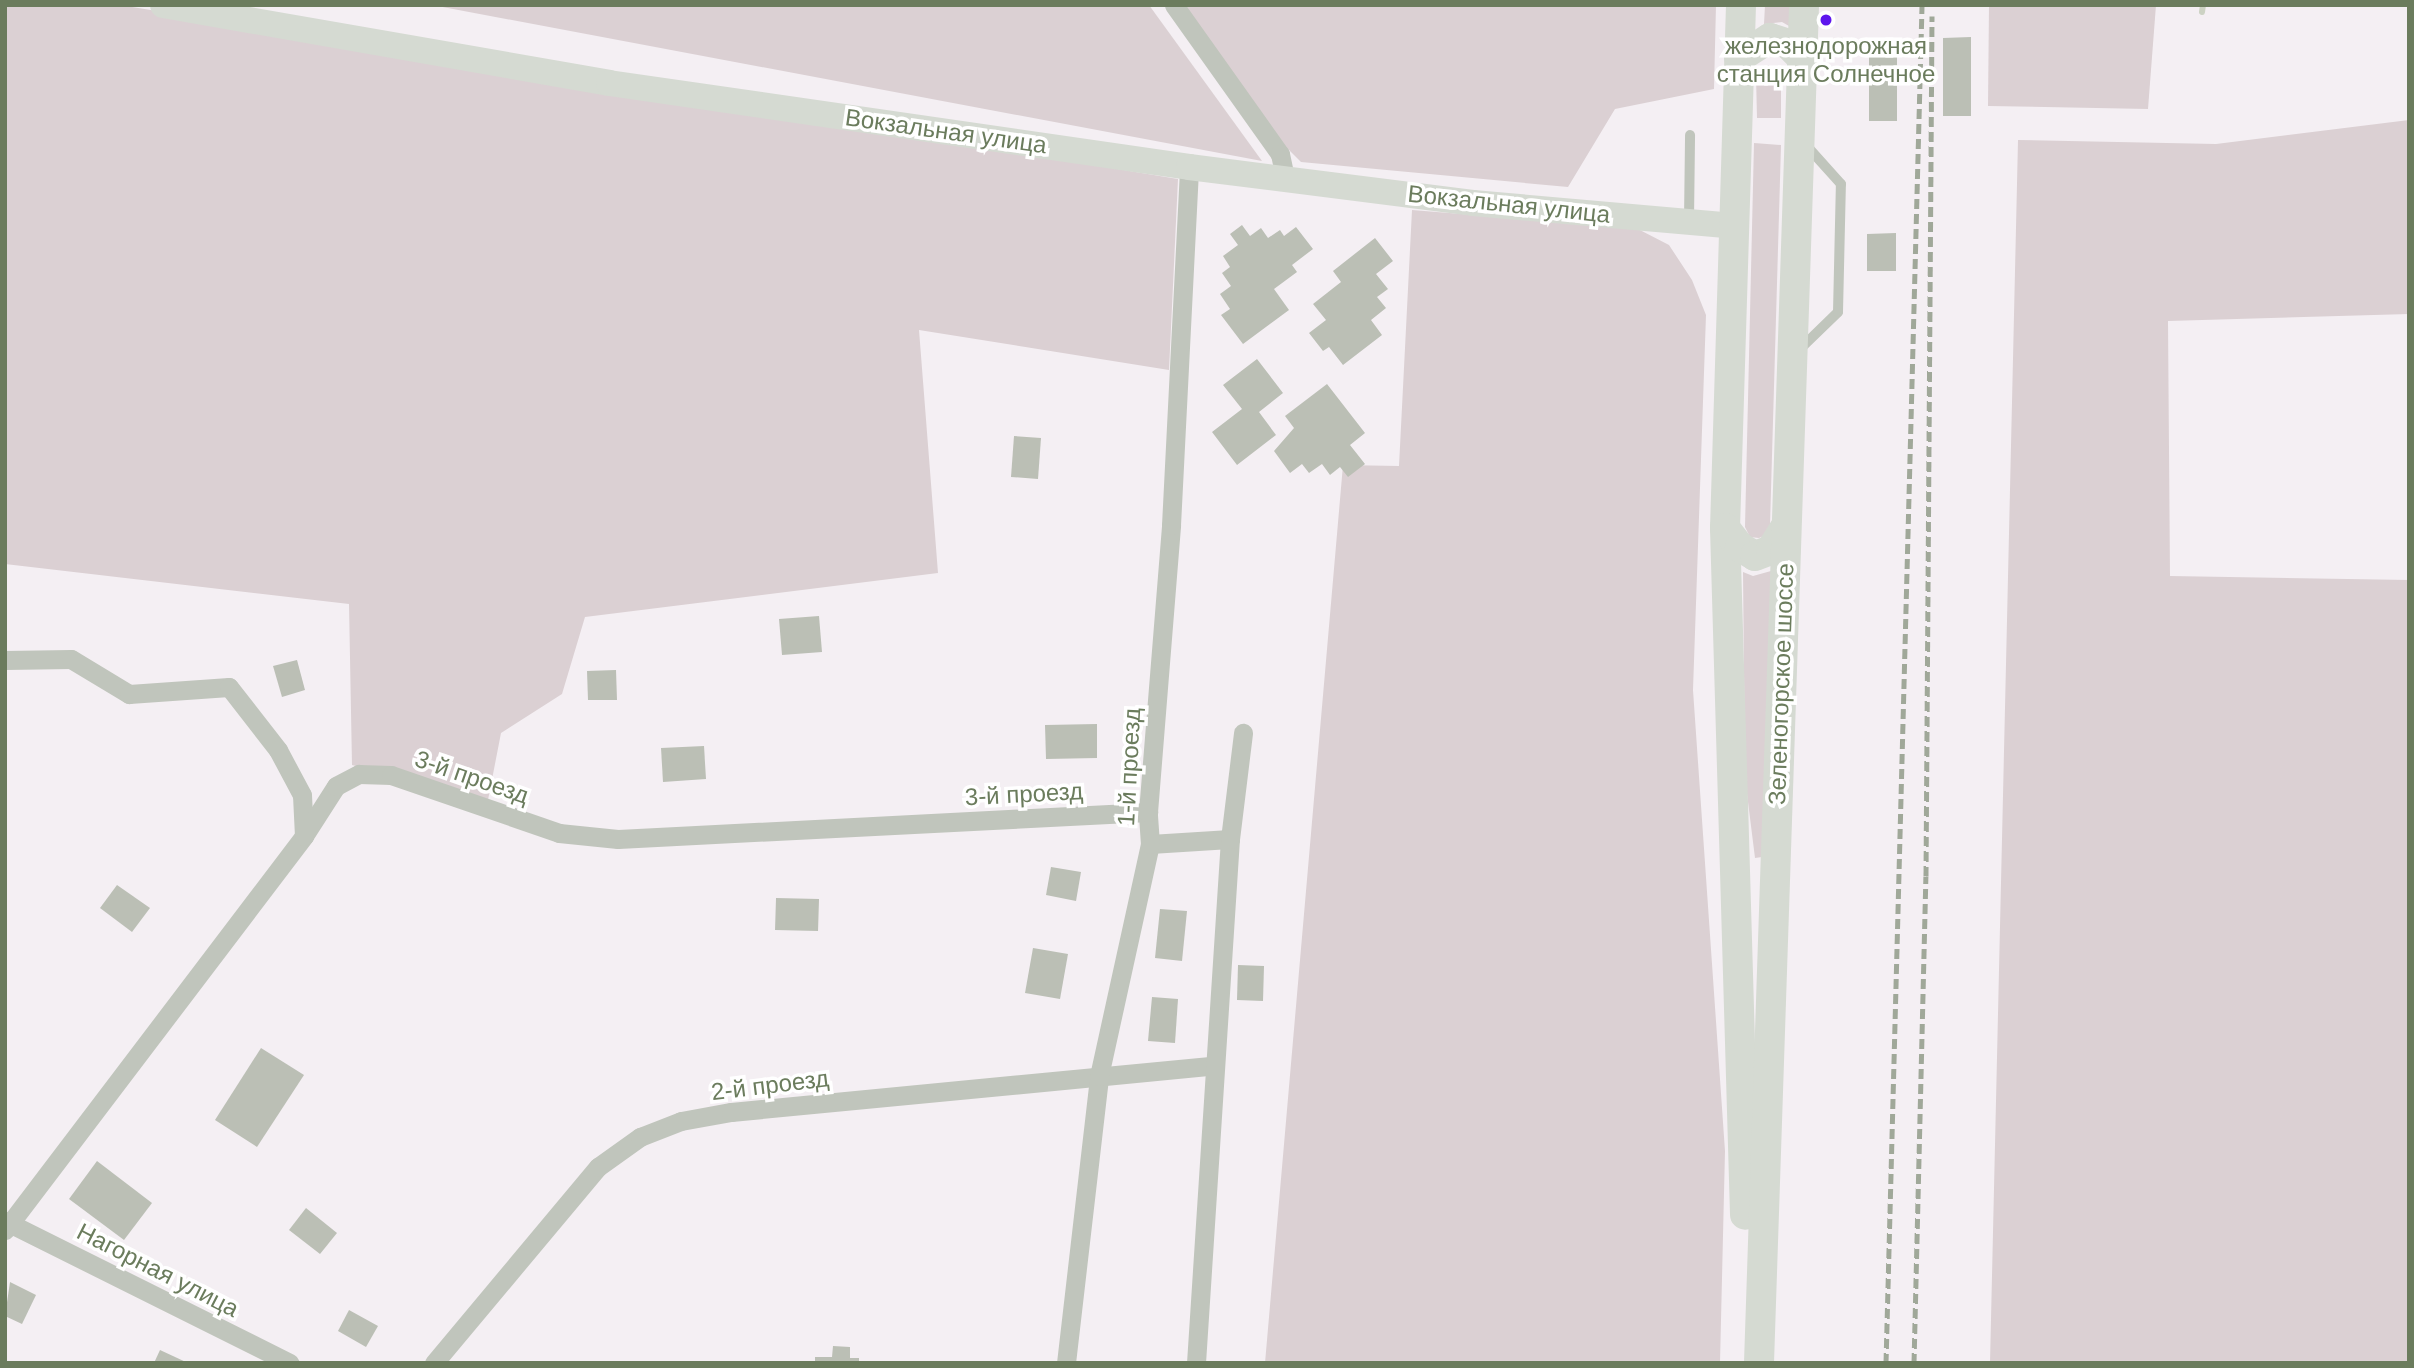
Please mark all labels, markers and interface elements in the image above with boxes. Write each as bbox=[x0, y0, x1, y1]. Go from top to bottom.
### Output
marker: железнодорожная станция Солнечное bbox=[1818, 12, 1834, 28]
place label: железнодорожная станция Солнечное bbox=[1717, 32, 1935, 88]
street label: Вокзальная улица bbox=[843, 103, 1049, 159]
street label: Вокзальная улица bbox=[1406, 179, 1612, 229]
street label: Зеленогорское шоссе bbox=[1762, 563, 1800, 805]
street label: 1-й проезд bbox=[1112, 707, 1146, 827]
street label: 3-й проезд bbox=[411, 744, 533, 810]
street label: 3-й проезд bbox=[964, 777, 1084, 811]
street label: 2-й проезд bbox=[709, 1063, 831, 1107]
street label: Нагорная улица bbox=[72, 1217, 244, 1323]

